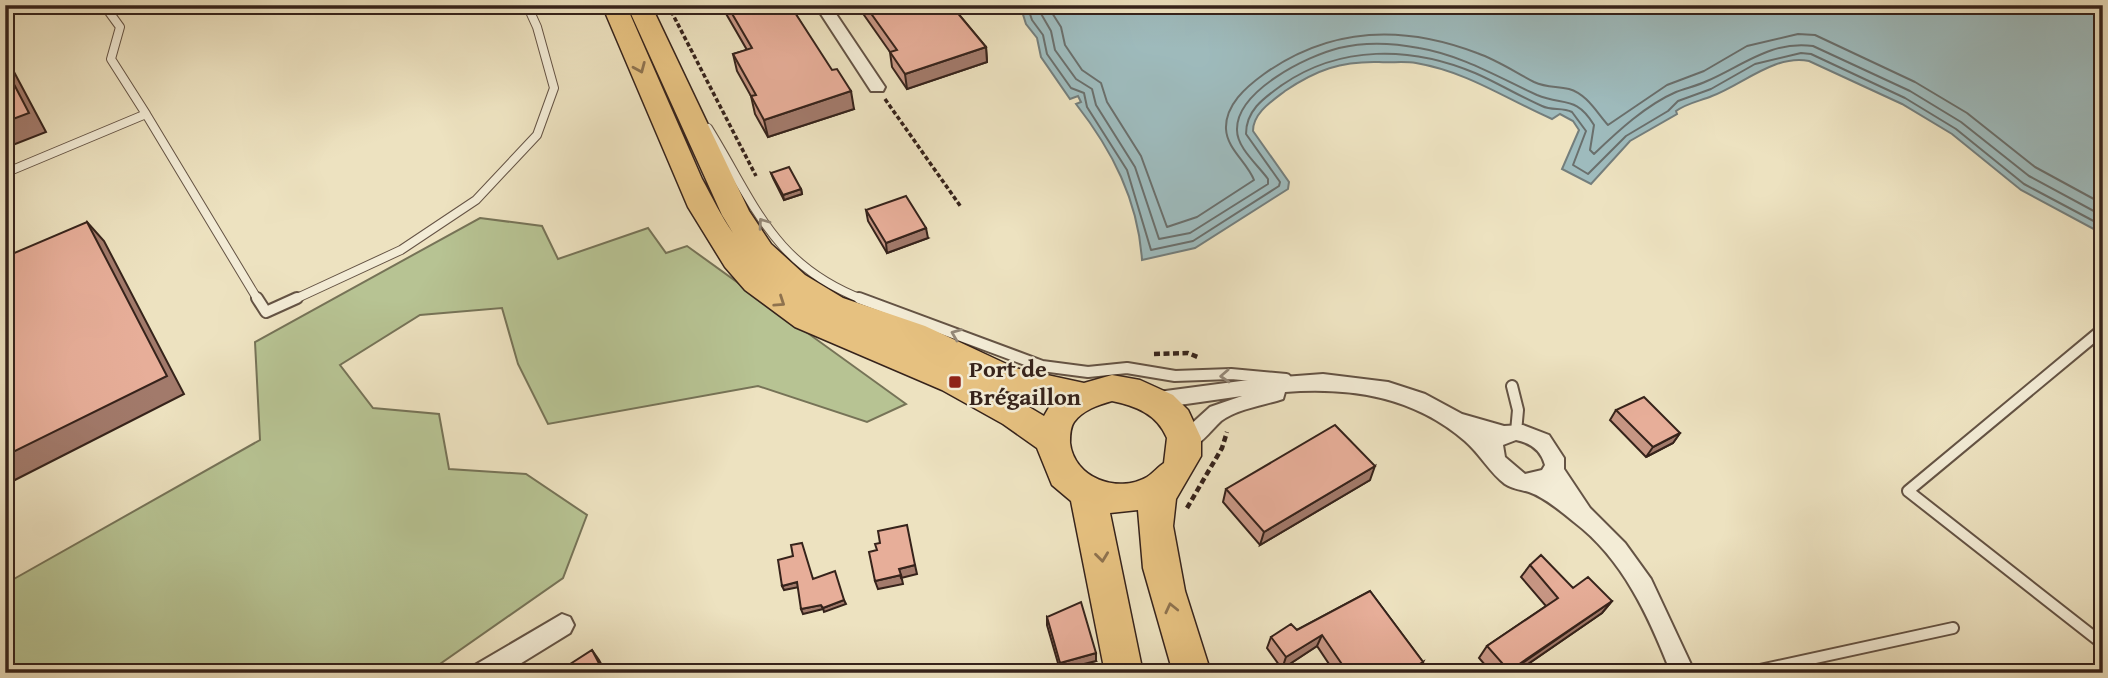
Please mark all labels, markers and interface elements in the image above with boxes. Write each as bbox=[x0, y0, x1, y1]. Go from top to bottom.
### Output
one-way arrow bbox=[632, 61, 646, 73]
one-way arrow bbox=[759, 218, 771, 231]
one-way arrow bbox=[772, 294, 785, 306]
one-way arrow bbox=[951, 329, 963, 343]
place label: Port de Brégaillon bbox=[969, 351, 1081, 414]
one-way arrow bbox=[1219, 368, 1230, 383]
marker: Port de Brégaillon bbox=[947, 374, 963, 390]
one-way arrow bbox=[1095, 551, 1110, 562]
one-way arrow bbox=[1165, 602, 1179, 614]

